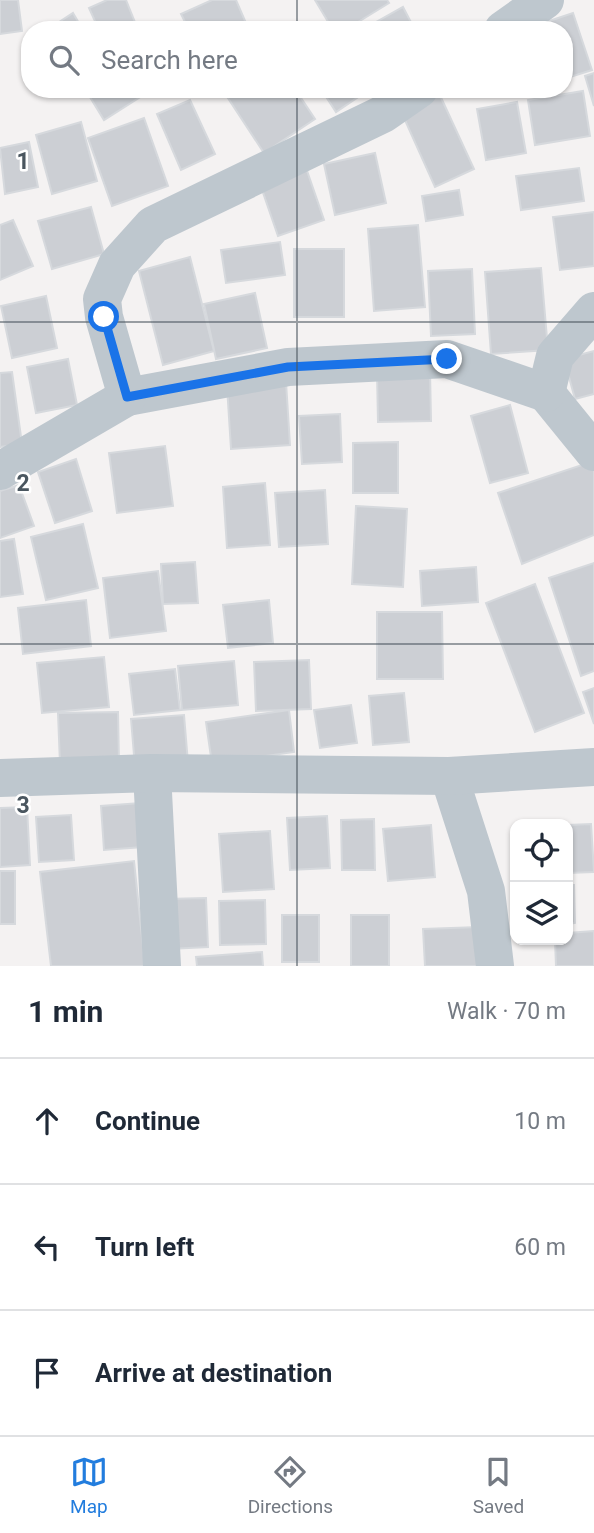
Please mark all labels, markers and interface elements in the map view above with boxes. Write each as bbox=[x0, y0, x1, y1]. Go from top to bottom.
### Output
search box bbox=[21, 21, 573, 98]
icon: search bbox=[45, 41, 83, 79]
text: Search here bbox=[101, 45, 238, 75]
text: 1 bbox=[16, 148, 30, 175]
route start bbox=[88, 301, 119, 332]
route end bbox=[431, 343, 462, 374]
text: 2 bbox=[16, 470, 30, 497]
text: 3 bbox=[16, 792, 30, 819]
map controls bbox=[510, 819, 573, 945]
button: locate bbox=[510, 819, 573, 882]
button: layers bbox=[510, 882, 573, 945]
text: 1 min bbox=[28, 994, 103, 1029]
text: Walk · 70 m bbox=[447, 998, 566, 1025]
icon: ahead bbox=[28, 1102, 66, 1140]
text: Continue bbox=[95, 1106, 200, 1136]
text: 10 m bbox=[514, 1108, 566, 1135]
icon: left bbox=[28, 1228, 66, 1266]
text: Turn left bbox=[95, 1232, 194, 1262]
text: 60 m bbox=[514, 1234, 566, 1261]
icon: arrive bbox=[28, 1354, 66, 1392]
text: Arrive at destination bbox=[95, 1358, 332, 1388]
tab: Map bbox=[70, 1453, 108, 1518]
tab: Directions bbox=[248, 1453, 333, 1518]
tab: Saved bbox=[473, 1453, 524, 1518]

